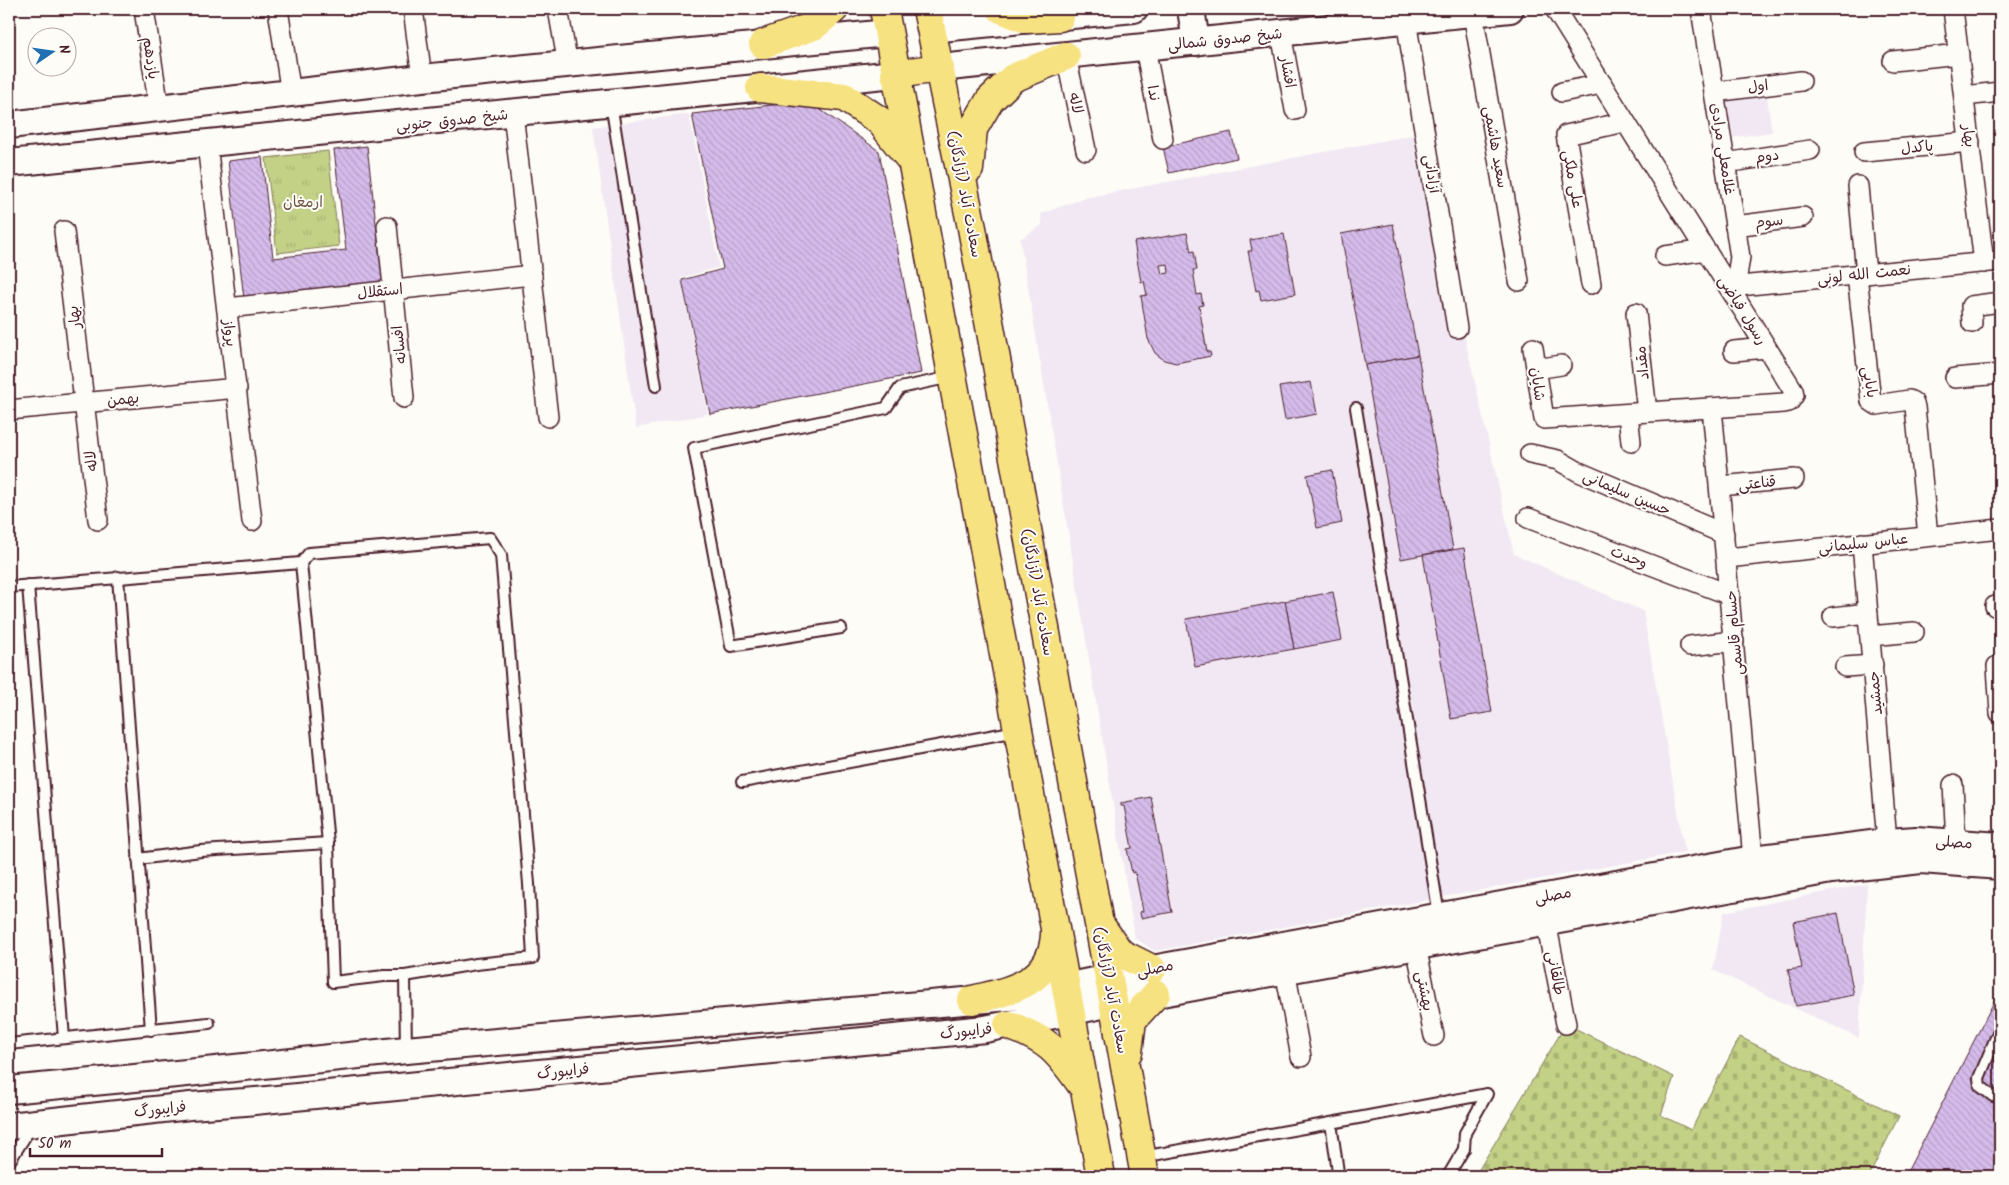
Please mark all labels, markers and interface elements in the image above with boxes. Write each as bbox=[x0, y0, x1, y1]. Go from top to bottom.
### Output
street label: شیخ صدوق شمالی bbox=[1166, 22, 1284, 58]
north arrow bbox=[28, 28, 78, 78]
street label: یازدهم bbox=[135, 35, 165, 81]
text: N bbox=[52, 43, 75, 56]
street label: افشار bbox=[1272, 53, 1302, 90]
street label: اول bbox=[1746, 74, 1770, 100]
street label: ندا bbox=[1140, 83, 1166, 103]
street label: لاله bbox=[1061, 90, 1089, 116]
street label: غلامعلی مرادی bbox=[1703, 101, 1741, 197]
street label: شیخ صدوق جنوبی bbox=[395, 103, 509, 139]
street label: سعید هاشمی bbox=[1476, 104, 1514, 190]
street label: بهار bbox=[1955, 122, 1981, 149]
street label: سعادت آباد (آزادگان) bbox=[940, 128, 988, 260]
street label: پاکدل bbox=[1900, 135, 1934, 161]
street label: دوم bbox=[1753, 143, 1781, 171]
street label: علی ملکی bbox=[1555, 148, 1589, 210]
street label: آزادانی bbox=[1416, 153, 1446, 197]
park label: ارمغان bbox=[283, 191, 323, 215]
street label: سوم bbox=[1754, 208, 1785, 236]
street label: نعمت الله لونی bbox=[1816, 258, 1912, 292]
street label: رسول فیاضی bbox=[1711, 271, 1773, 350]
street label: استقلال bbox=[356, 278, 404, 306]
street label: بهار bbox=[62, 304, 88, 331]
street label: پرواز bbox=[215, 317, 243, 348]
street label: افسانه bbox=[386, 324, 414, 366]
street label: مقداد bbox=[1629, 345, 1657, 381]
street label: بابایی bbox=[1854, 364, 1884, 400]
street label: شایان bbox=[1523, 366, 1551, 403]
street label: بهمن bbox=[106, 386, 140, 414]
street label: لاله bbox=[79, 449, 105, 473]
street label: حسین سلیمانی bbox=[1579, 465, 1674, 523]
street label: قناعتی bbox=[1737, 470, 1777, 498]
street label: سعادت آباد (آزادگان) bbox=[1014, 526, 1060, 658]
street label: عباس سلیمانی bbox=[1817, 527, 1909, 561]
street label: وحدت bbox=[1607, 540, 1651, 576]
street label: حسام قاسمی bbox=[1719, 589, 1751, 676]
street label: جمشید bbox=[1862, 670, 1890, 716]
street label: مصلی bbox=[1935, 830, 1973, 856]
street label: مصلی bbox=[1533, 881, 1574, 911]
street label: سعادت آباد (آزادگان) bbox=[1086, 924, 1134, 1056]
street label: طالقانی bbox=[1539, 949, 1571, 997]
street label: مصلی bbox=[1135, 954, 1176, 984]
street label: بهشتی bbox=[1408, 969, 1440, 1013]
street label: فرایبورگ bbox=[939, 1017, 993, 1047]
street label: فرایبورگ bbox=[536, 1057, 590, 1087]
street label: فرایبورگ bbox=[133, 1095, 187, 1125]
scale bar bbox=[30, 1125, 162, 1157]
text: 50 m bbox=[38, 1132, 72, 1156]

